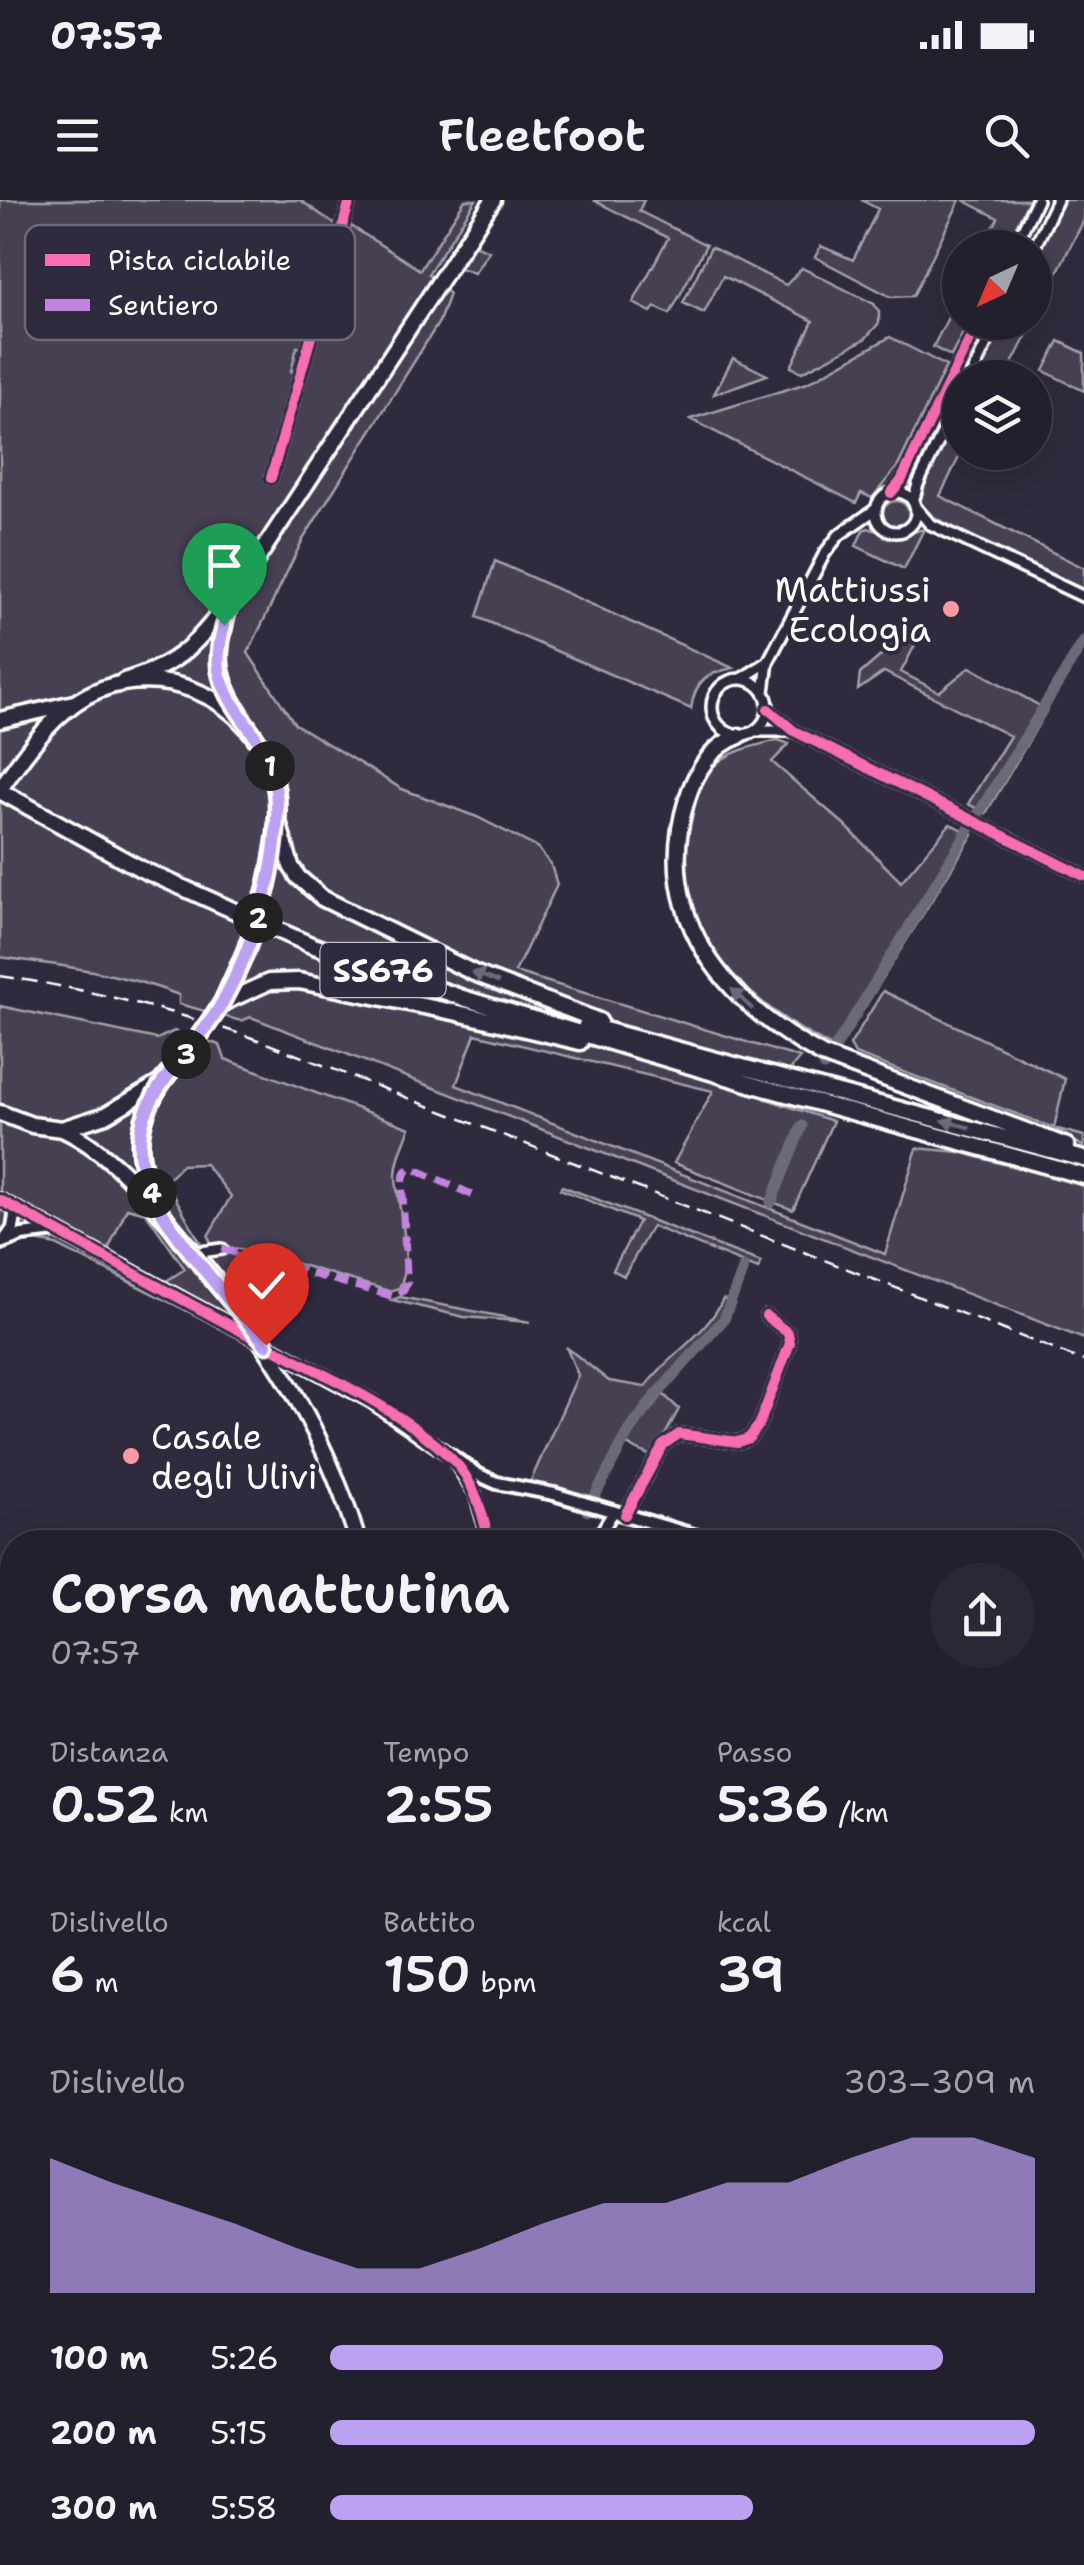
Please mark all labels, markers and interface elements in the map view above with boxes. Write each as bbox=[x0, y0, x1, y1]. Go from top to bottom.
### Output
text: 07:57 bbox=[50, 10, 163, 61]
text: Fleetfoot bbox=[438, 105, 646, 165]
icon: menu bbox=[50, 108, 105, 163]
icon: search bbox=[979, 108, 1034, 163]
legend bbox=[25, 225, 355, 340]
north arrow bbox=[942, 230, 1052, 340]
map controls bbox=[942, 230, 1052, 470]
text: Pista ciclabile bbox=[108, 241, 291, 279]
text: Sentiero bbox=[108, 286, 219, 324]
button: layers bbox=[942, 360, 1052, 470]
pin bbox=[182, 523, 267, 626]
icon: arrive bbox=[197, 538, 252, 593]
place label: Mattiussi Ecologia bbox=[775, 566, 931, 653]
marker: Mattiussi Ecologia bbox=[940, 598, 962, 620]
pin: 1 bbox=[245, 741, 295, 791]
text: 1 bbox=[264, 747, 276, 785]
pin: 2 bbox=[233, 893, 283, 943]
text: 2 bbox=[248, 899, 268, 937]
road number: SS676 bbox=[320, 943, 446, 997]
one-way arrow bbox=[470, 969, 500, 985]
one-way arrow bbox=[731, 988, 755, 1011]
pin: 3 bbox=[161, 1029, 211, 1079]
text: 3 bbox=[176, 1035, 196, 1073]
one-way arrow bbox=[940, 1116, 971, 1131]
pin: 4 bbox=[127, 1168, 177, 1218]
text: 4 bbox=[142, 1174, 162, 1212]
pin bbox=[224, 1243, 309, 1346]
icon: check bbox=[239, 1258, 294, 1313]
place label: Casale degli Ulivi bbox=[151, 1413, 318, 1500]
marker: Casale degli Ulivi bbox=[120, 1445, 142, 1467]
text: Corsa mattutina bbox=[50, 1556, 510, 1630]
button: share bbox=[930, 1563, 1035, 1668]
text: 07:57 bbox=[50, 1631, 140, 1674]
text: Distanza bbox=[50, 1733, 168, 1771]
text: Tempo bbox=[383, 1733, 470, 1771]
text: Passo bbox=[717, 1733, 792, 1771]
text: 0.52 bbox=[50, 1771, 159, 1838]
text: 2:55 bbox=[383, 1771, 494, 1838]
text: 5:36 bbox=[717, 1771, 829, 1838]
text: km bbox=[159, 1793, 208, 1831]
text: /km bbox=[829, 1793, 889, 1831]
text: Dislivello bbox=[50, 1903, 169, 1941]
text: Battito bbox=[383, 1903, 476, 1941]
text: kcal bbox=[717, 1903, 771, 1941]
text: 6 bbox=[50, 1941, 85, 2008]
text: 150 bbox=[383, 1941, 471, 2008]
text: 39 bbox=[717, 1941, 785, 2008]
text: m bbox=[85, 1963, 119, 2001]
text: bpm bbox=[471, 1963, 537, 2001]
text: Dislivello bbox=[50, 2060, 186, 2103]
text: 303–309 m bbox=[843, 2060, 1035, 2103]
text: 100 m bbox=[50, 2336, 149, 2379]
text: 5:26 bbox=[210, 2336, 279, 2379]
text: 200 m bbox=[50, 2411, 157, 2454]
text: 5:15 bbox=[210, 2411, 267, 2454]
text: 300 m bbox=[50, 2486, 157, 2529]
text: 5:58 bbox=[210, 2486, 278, 2529]

